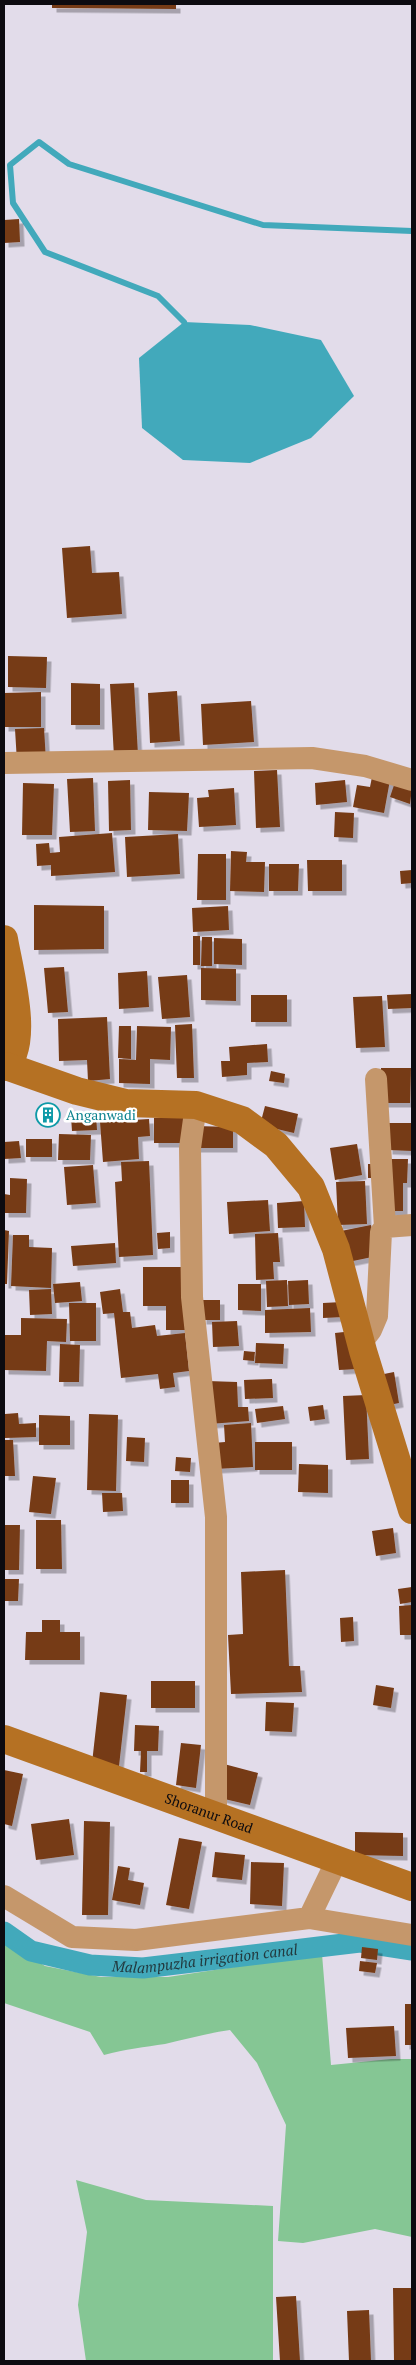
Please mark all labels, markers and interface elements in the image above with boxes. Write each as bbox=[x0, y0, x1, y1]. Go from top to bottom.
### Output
building icon: Anganwadi bbox=[35, 1102, 61, 1128]
place label: Anganwadi bbox=[66, 1105, 136, 1124]
street label: Shoranur Road bbox=[162, 1788, 256, 1838]
water label: Malampuzha irrigation canal bbox=[110, 1938, 299, 1977]

